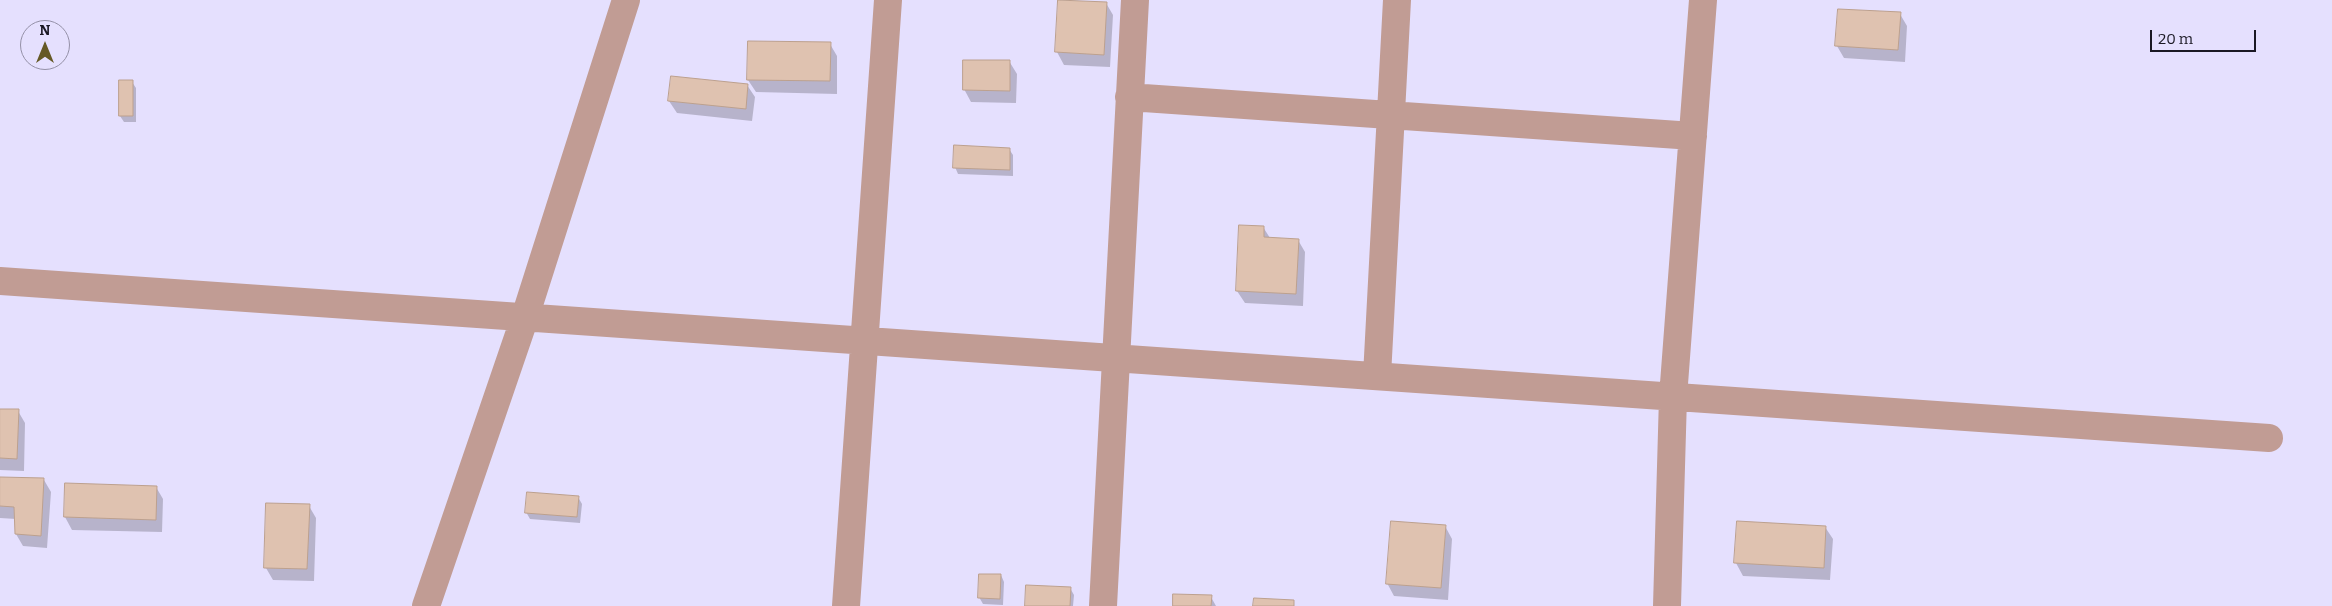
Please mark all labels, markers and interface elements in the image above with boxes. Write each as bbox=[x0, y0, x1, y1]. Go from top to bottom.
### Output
north arrow bbox=[20, 20, 70, 70]
scale bar bbox=[2152, 20, 2258, 52]
text: N bbox=[40, 22, 50, 39]
text: 20 m bbox=[2158, 30, 2193, 48]

